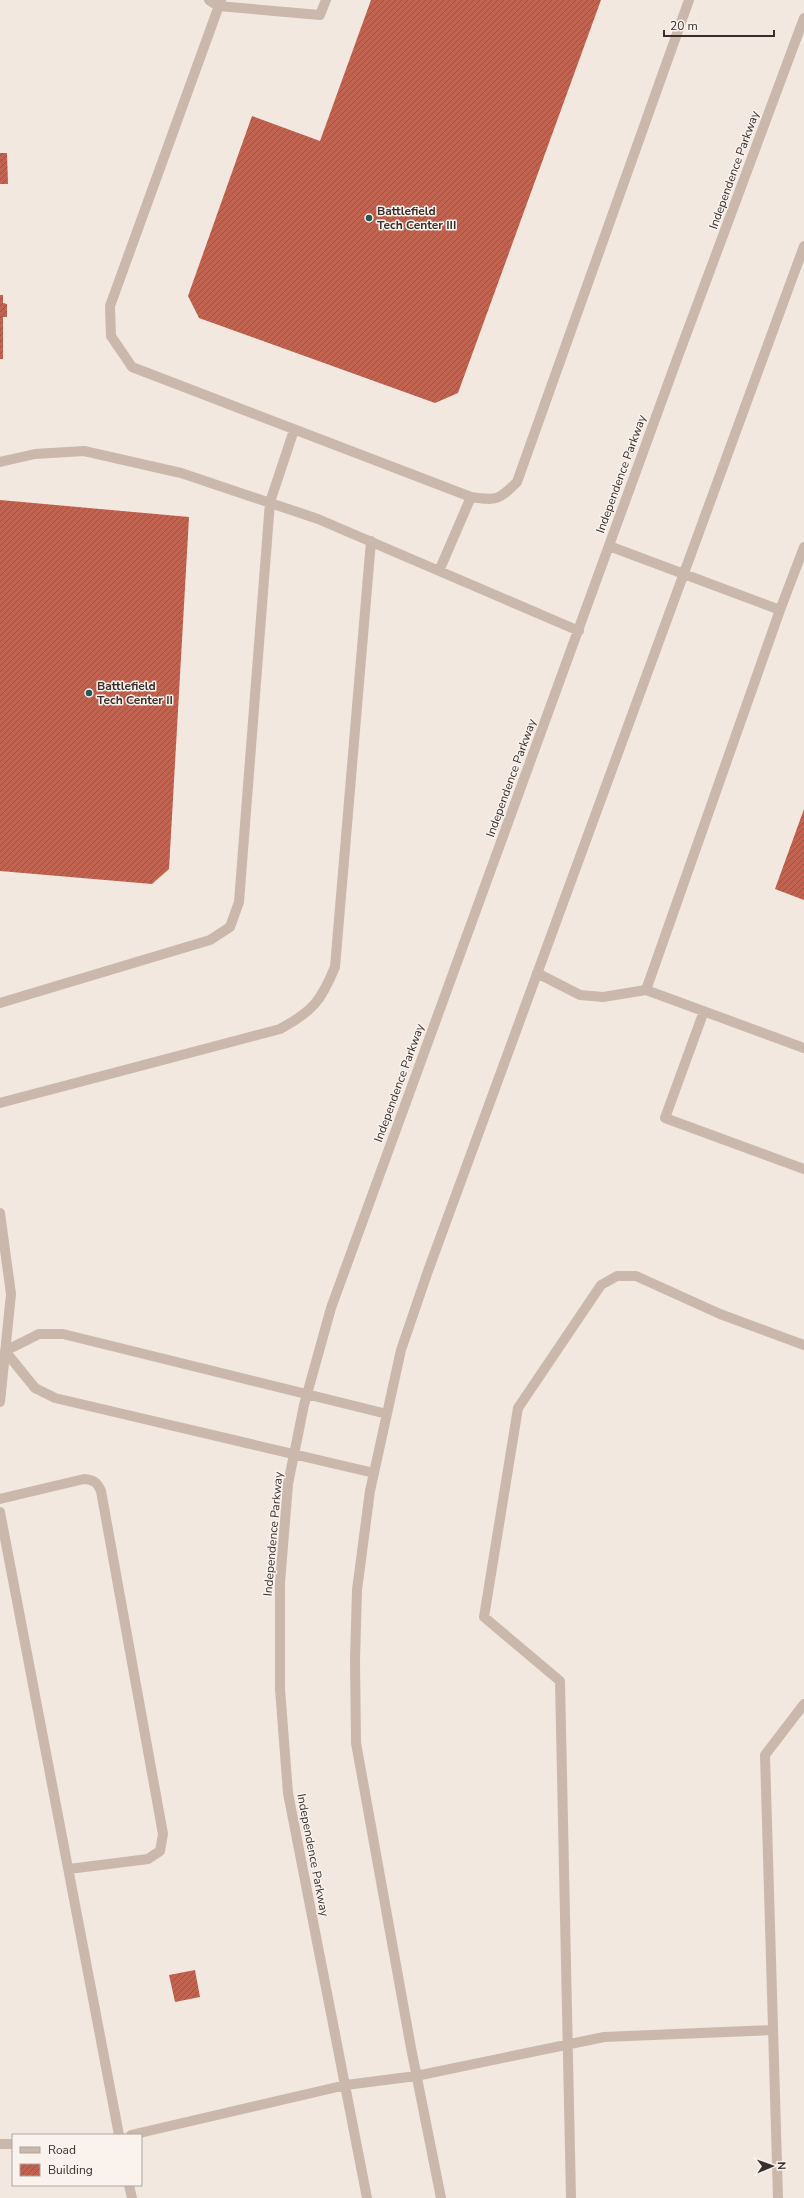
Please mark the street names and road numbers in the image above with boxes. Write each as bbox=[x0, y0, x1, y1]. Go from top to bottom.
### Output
street label: Independence Parkway bbox=[705, 108, 763, 231]
street label: Independence Parkway bbox=[592, 412, 650, 535]
street label: Independence Parkway bbox=[482, 716, 540, 839]
street label: Independence Parkway bbox=[370, 1021, 428, 1144]
street label: Independence Parkway bbox=[260, 1470, 286, 1597]
street label: Independence Parkway bbox=[293, 1792, 333, 1919]

